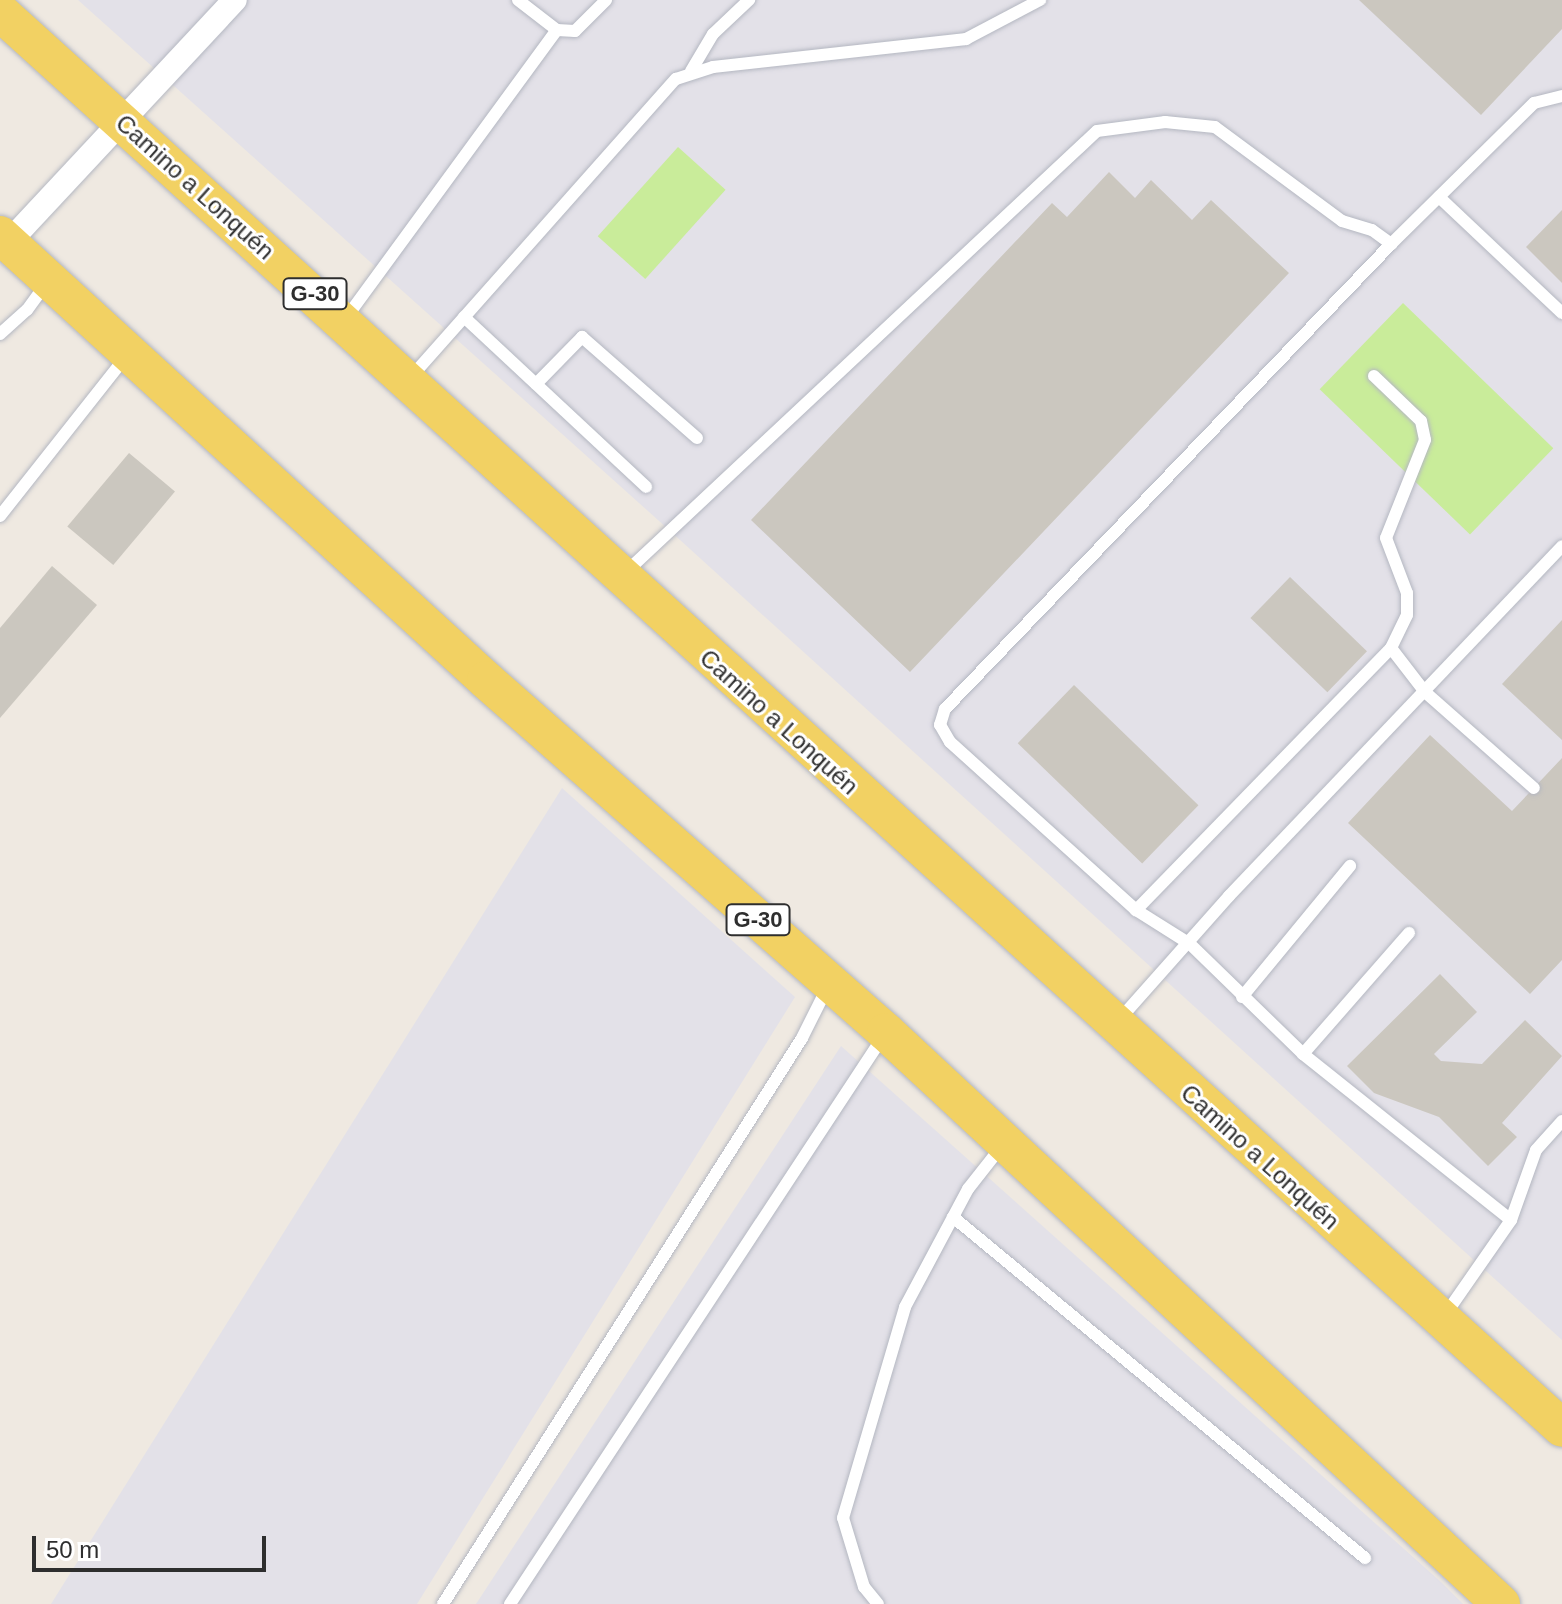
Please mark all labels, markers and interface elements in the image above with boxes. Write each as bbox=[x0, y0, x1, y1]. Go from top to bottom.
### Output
street label: Camino a Lonquén bbox=[110, 108, 280, 266]
road number: G-30 bbox=[281, 276, 349, 312]
street label: Camino a Lonquén bbox=[694, 643, 864, 801]
road number: G-30 bbox=[724, 902, 792, 938]
street label: Camino a Lonquén bbox=[1175, 1078, 1345, 1236]
scale bar bbox=[36, 1520, 270, 1570]
text: 50 m bbox=[46, 1536, 99, 1563]

